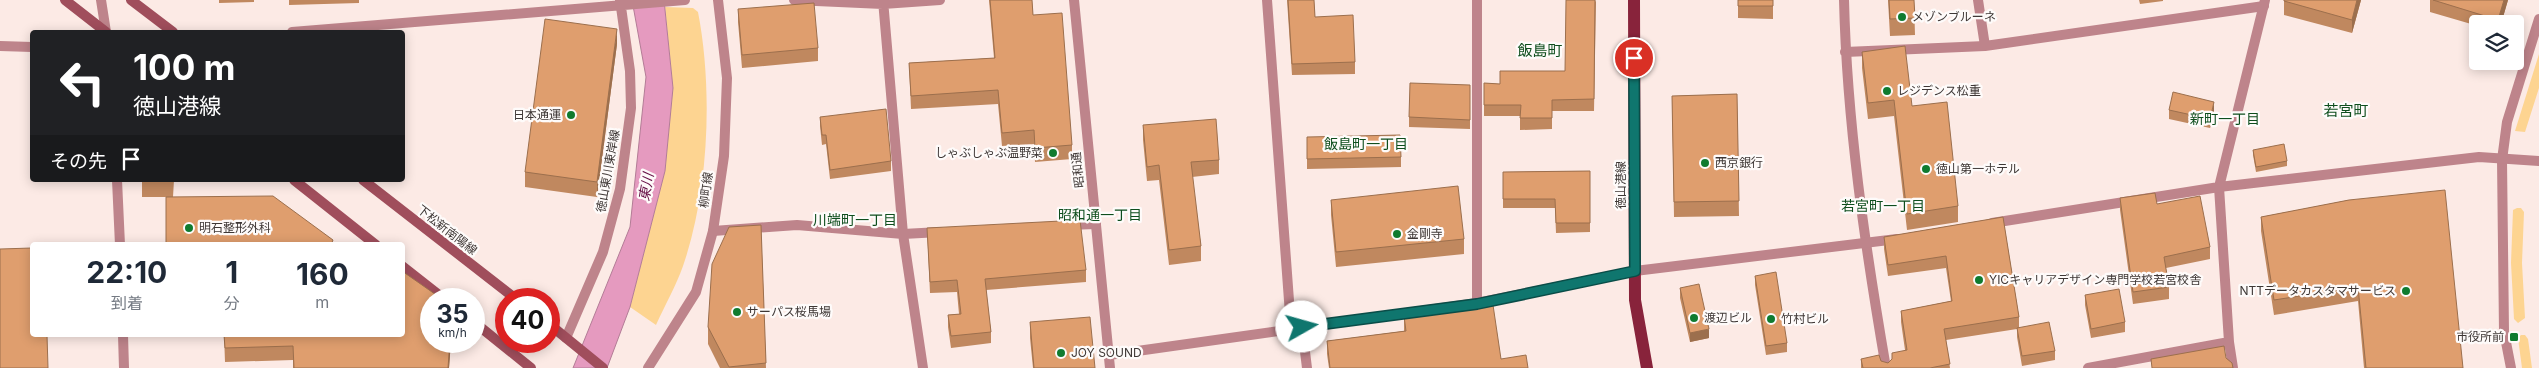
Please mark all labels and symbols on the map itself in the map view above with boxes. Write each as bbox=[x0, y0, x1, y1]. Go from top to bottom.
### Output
place label: メゾンブルーネ bbox=[1912, 9, 1996, 24]
marker: メゾンブルーネ bbox=[1896, 11, 1908, 23]
pin bbox=[1613, 37, 1655, 79]
district label: 飯島町 bbox=[1517, 41, 1563, 60]
place label: レジデンス松重 bbox=[1897, 83, 1981, 98]
marker: レジデンス松重 bbox=[1881, 85, 1893, 97]
district label: 若宮町 bbox=[2323, 101, 2369, 120]
place label: 日本通運 bbox=[513, 107, 561, 122]
marker: 日本通運 bbox=[565, 109, 577, 121]
district label: 新町一丁目 bbox=[2190, 110, 2260, 127]
street label: 徳山東川東岸線 bbox=[593, 128, 622, 214]
district label: 飯島町一丁目 bbox=[1324, 135, 1408, 152]
place label: しゃぶしゃぶ温野菜 bbox=[935, 145, 1043, 160]
marker: しゃぶしゃぶ温野菜 bbox=[1047, 147, 1059, 159]
street label: 昭和通 bbox=[1068, 151, 1087, 189]
place label: 西京銀行 bbox=[1715, 155, 1763, 170]
marker: 西京銀行 bbox=[1699, 157, 1711, 169]
street label: 徳山港線 bbox=[1613, 161, 1628, 209]
place label: 徳山第一ホテル bbox=[1936, 161, 2020, 176]
marker: 徳山第一ホテル bbox=[1920, 163, 1932, 175]
water label: 東川 bbox=[635, 170, 657, 202]
street label: 柳町線 bbox=[696, 171, 715, 209]
district label: 若宮町一丁目 bbox=[1841, 197, 1925, 214]
street label: 下松新南陽線 bbox=[414, 202, 480, 258]
district label: 昭和通一丁目 bbox=[1058, 206, 1142, 223]
district label: 川端町一丁目 bbox=[813, 211, 897, 228]
place label: 明石整形外科 bbox=[199, 220, 271, 235]
marker: 明石整形外科 bbox=[183, 222, 195, 234]
place label: 金剛寺 bbox=[1407, 226, 1443, 241]
marker: 金剛寺 bbox=[1391, 228, 1403, 240]
place label: YICキャリアデザイン専門学校若宮校舎 bbox=[1989, 272, 2201, 287]
marker: YICキャリアデザイン専門学校若宮校舎 bbox=[1973, 274, 1985, 286]
place label: NTTデータカスタマサービス bbox=[2239, 283, 2396, 298]
marker: NTTデータカスタマサービス bbox=[2400, 285, 2412, 297]
speed limit sign: 40 bbox=[495, 288, 560, 353]
position arrow bbox=[1275, 300, 1327, 352]
place label: サーパス桜馬場 bbox=[747, 304, 831, 319]
marker: サーパス桜馬場 bbox=[731, 306, 743, 318]
place label: 渡辺ビル bbox=[1704, 310, 1752, 325]
place label: 竹村ビル bbox=[1781, 311, 1829, 326]
marker: 渡辺ビル bbox=[1688, 312, 1700, 324]
marker: 竹村ビル bbox=[1765, 313, 1777, 325]
place label: 市役所前 bbox=[2456, 329, 2504, 344]
marker: 市役所前 bbox=[2508, 331, 2520, 343]
place label: JOY SOUND bbox=[1071, 345, 1142, 360]
marker: JOY SOUND bbox=[1055, 347, 1067, 359]

